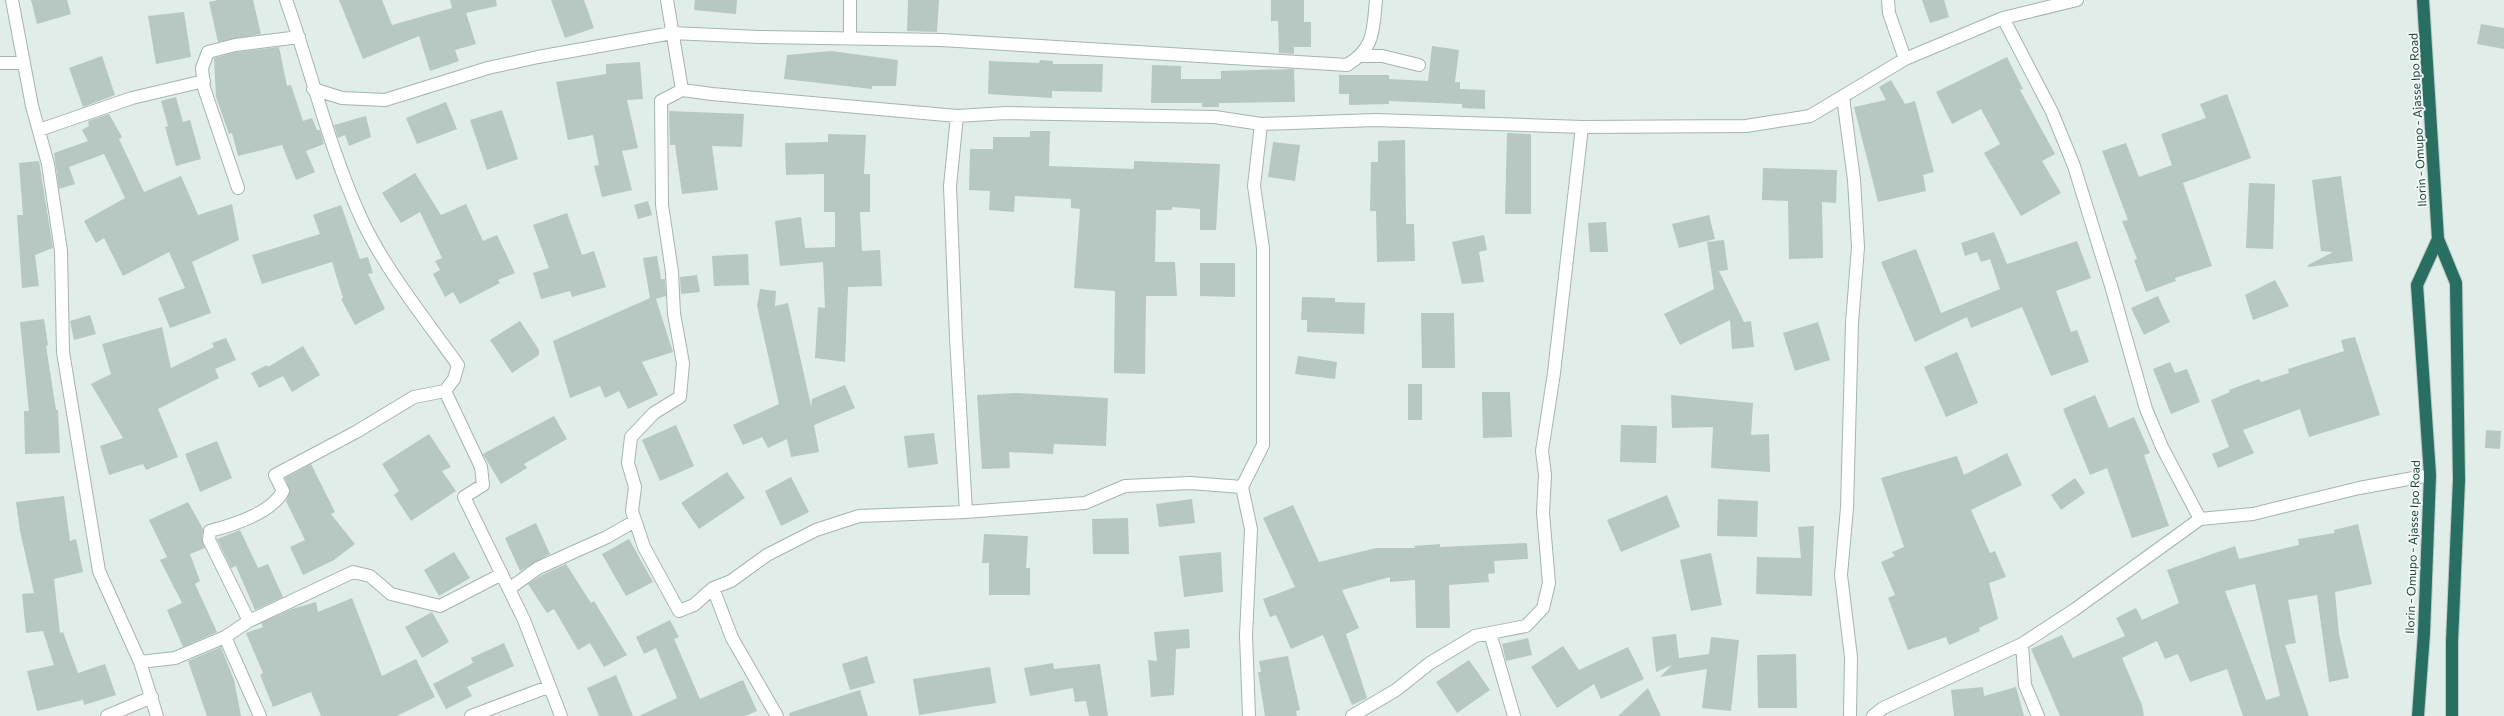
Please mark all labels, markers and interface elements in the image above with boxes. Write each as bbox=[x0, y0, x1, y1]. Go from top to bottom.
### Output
street label: Ilorin - Omupo - Ajasse Ipo Road bbox=[2405, 33, 2429, 207]
street label: Ilorin - Omupo - Ajasse Ipo Road bbox=[2402, 460, 2422, 634]

